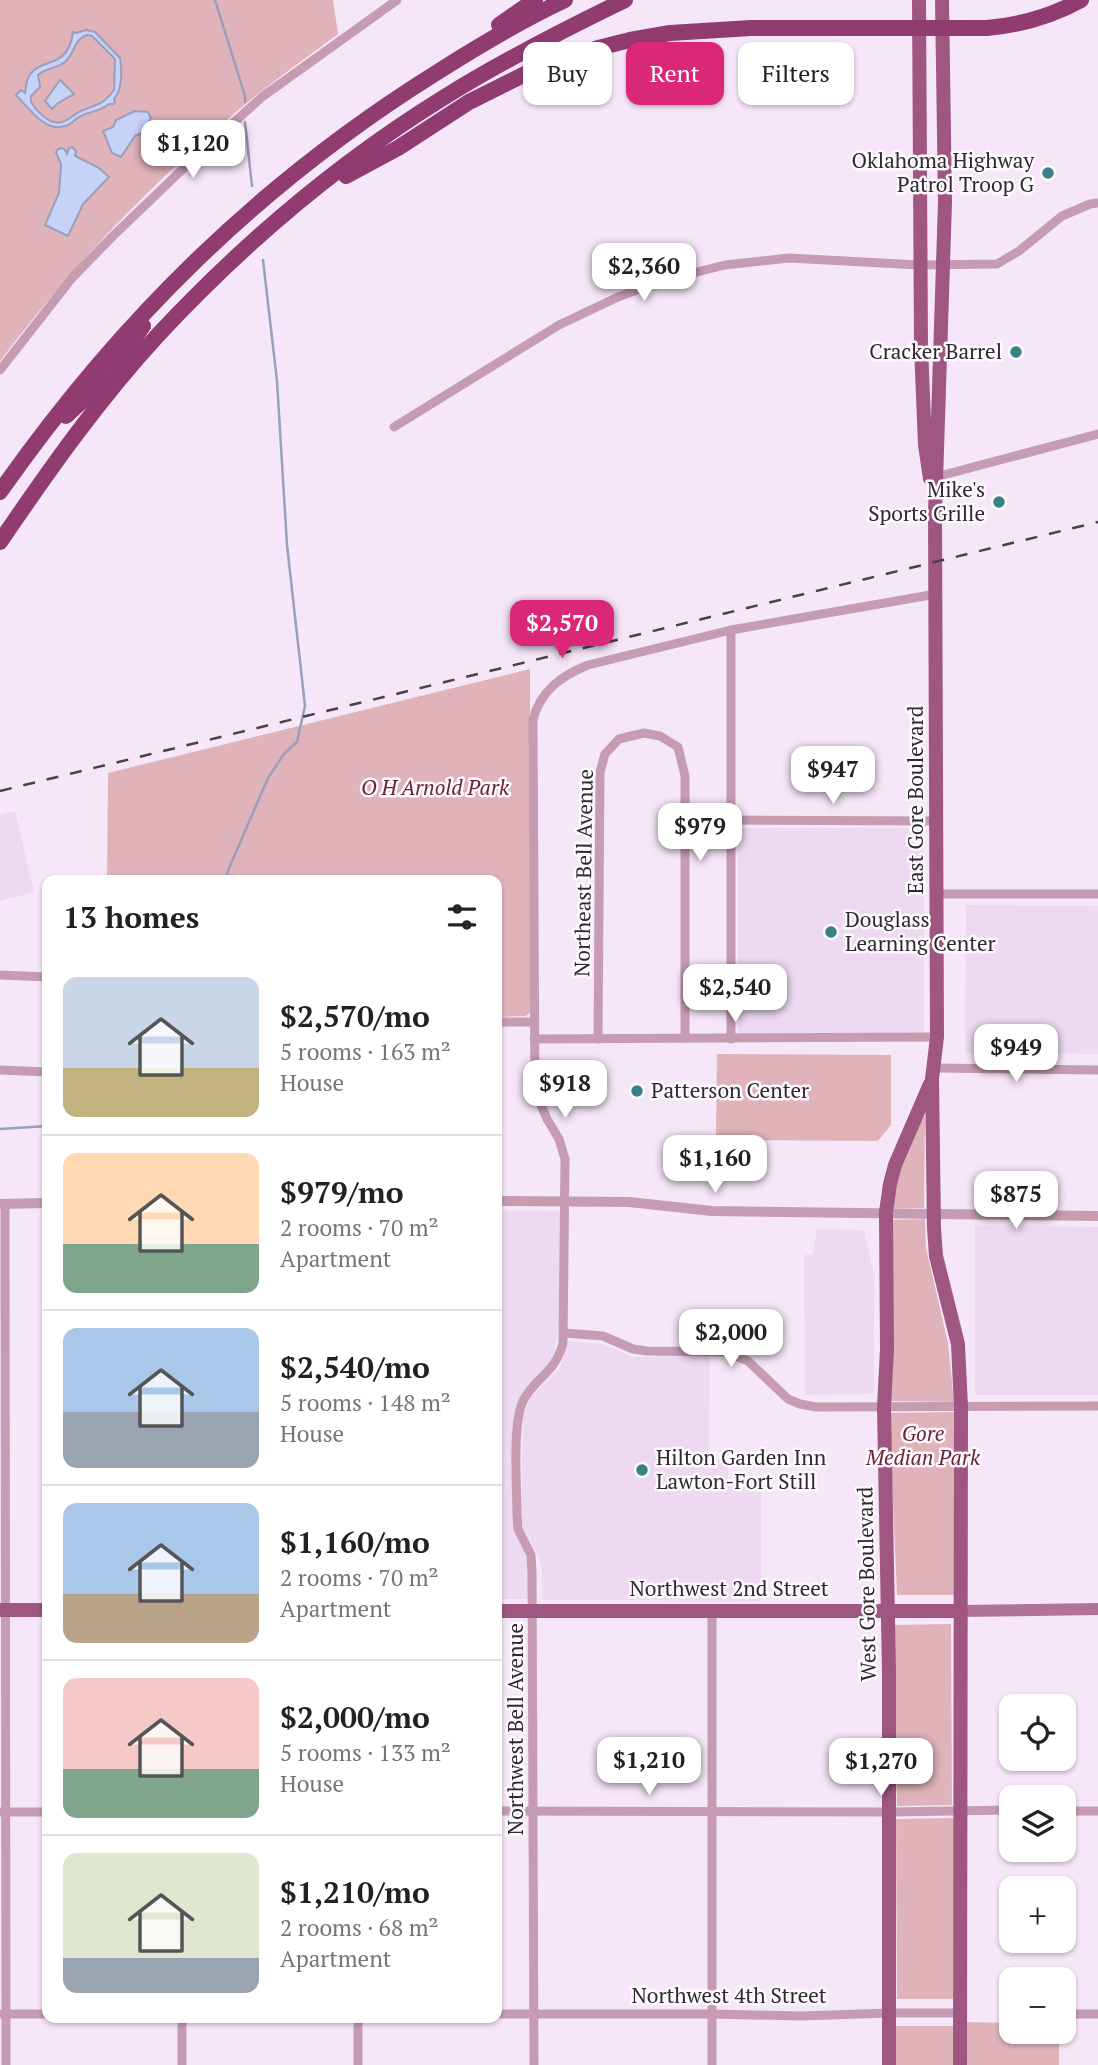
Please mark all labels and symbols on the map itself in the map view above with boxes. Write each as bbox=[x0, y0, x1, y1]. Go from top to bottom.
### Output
pin: $1,120 bbox=[136, 120, 250, 180]
place label: Oklahoma Highway Patrol Troop G bbox=[851, 146, 1035, 198]
marker: Oklahoma Highway Patrol Troop G bbox=[1040, 165, 1056, 181]
pin: $2,360 bbox=[587, 244, 701, 303]
place label: Cracker Barrel bbox=[869, 337, 1002, 365]
marker: Cracker Barrel bbox=[1008, 344, 1024, 360]
place label: Mike's Sports Grille bbox=[868, 475, 985, 527]
marker: Mike's Sports Grille bbox=[991, 494, 1007, 510]
pin: $2,570 bbox=[505, 600, 619, 660]
street label: East Gore Boulevard bbox=[901, 705, 929, 894]
pin: $947 bbox=[792, 746, 874, 806]
street label: Northeast Bell Avenue bbox=[567, 769, 599, 977]
park label: O H Arnold Park bbox=[361, 773, 510, 801]
pin: $979 bbox=[659, 804, 741, 863]
place label: Douglass Learning Center bbox=[845, 905, 996, 957]
marker: Douglass Learning Center bbox=[823, 924, 839, 940]
pin: $2,540 bbox=[678, 964, 792, 1024]
pin: $949 bbox=[975, 1024, 1057, 1084]
pin: $918 bbox=[524, 1060, 606, 1120]
place label: Patterson Center bbox=[651, 1076, 809, 1104]
marker: Patterson Center bbox=[629, 1083, 645, 1099]
pin: $1,160 bbox=[658, 1136, 772, 1195]
pin: $875 bbox=[975, 1172, 1057, 1231]
pin: $2,000 bbox=[674, 1310, 788, 1369]
park label: Gore Median Park bbox=[865, 1419, 981, 1471]
place label: Hilton Garden Inn Lawton-Fort Still bbox=[656, 1443, 827, 1495]
marker: Hilton Garden Inn Lawton-Fort Still bbox=[634, 1462, 650, 1478]
street label: West Gore Boulevard bbox=[850, 1486, 882, 1682]
street label: Northwest 2nd Street bbox=[629, 1574, 829, 1602]
street label: Northwest Bell Avenue bbox=[501, 1623, 529, 1835]
pin: $1,210 bbox=[592, 1738, 706, 1797]
pin: $1,270 bbox=[824, 1738, 938, 1798]
street label: Northwest 4th Street bbox=[631, 1981, 827, 2009]

